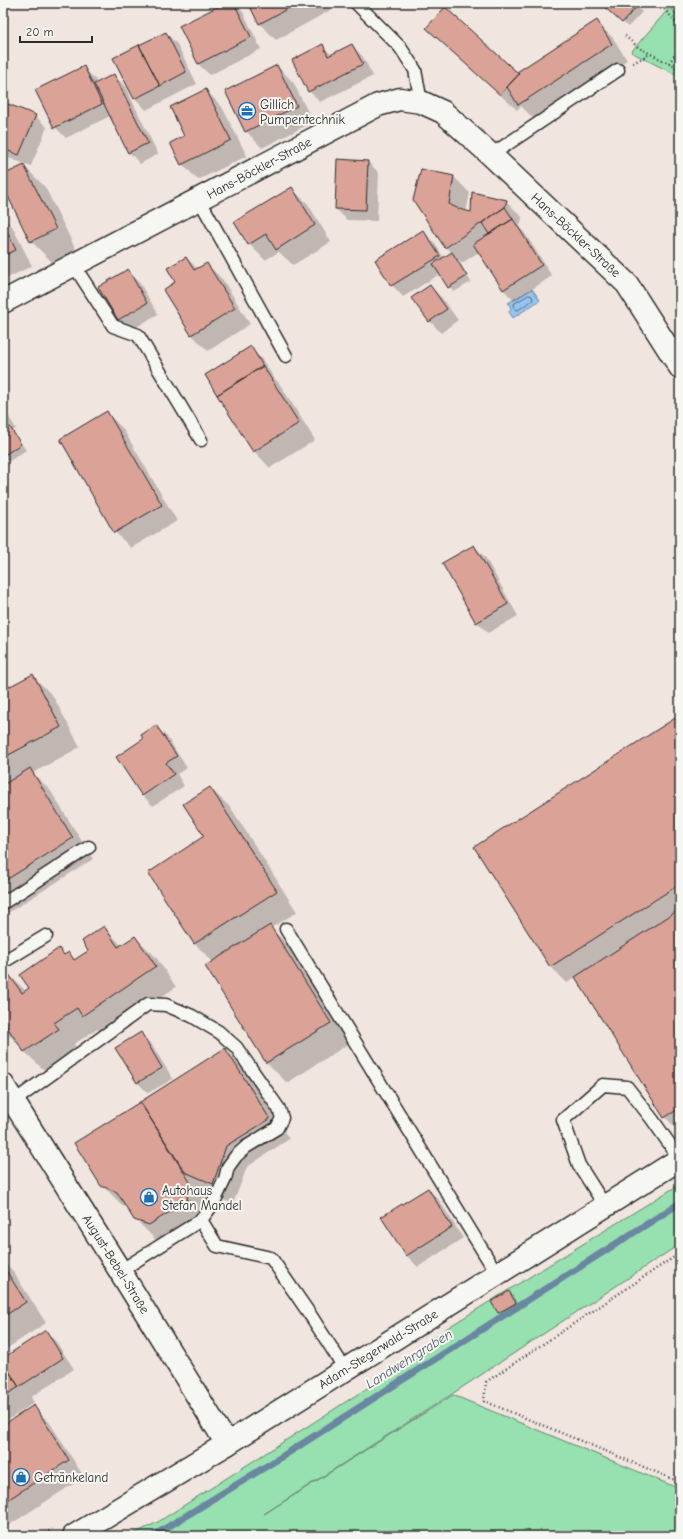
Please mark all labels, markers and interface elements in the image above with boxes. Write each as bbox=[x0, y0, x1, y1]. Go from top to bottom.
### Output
scale bar bbox=[20, 18, 92, 44]
text: 20 m bbox=[26, 25, 54, 39]
place label: Gillich Pumpentechnik bbox=[260, 97, 346, 127]
office icon: Gillich Pumpentechnik bbox=[237, 101, 257, 121]
street label: Hans-Böckler-Straße bbox=[204, 134, 314, 202]
street label: Hans-Böckler-Straße bbox=[528, 190, 624, 281]
place label: Autohaus Stefan Mandel bbox=[162, 1183, 242, 1213]
shop icon: Autohaus Stefan Mandel bbox=[139, 1187, 159, 1207]
street label: August-Bebel-Straße bbox=[79, 1212, 153, 1317]
street label: Adam-Stegerwald-Straße bbox=[316, 1306, 441, 1392]
water label: Landwehrgraben bbox=[362, 1325, 456, 1393]
shop icon: Getränkeland bbox=[11, 1467, 31, 1487]
place label: Getränkeland bbox=[34, 1470, 108, 1485]

